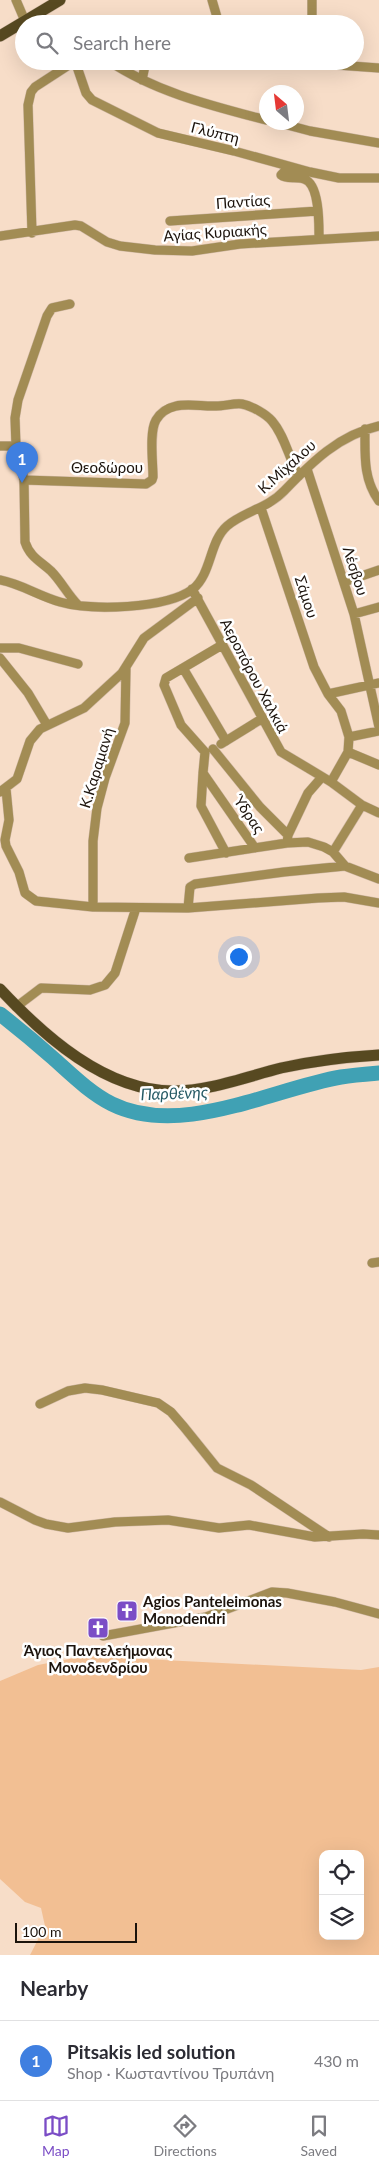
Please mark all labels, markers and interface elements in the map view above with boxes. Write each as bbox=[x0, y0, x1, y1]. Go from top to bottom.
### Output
search box bbox=[15, 15, 364, 70]
icon: search bbox=[33, 29, 61, 57]
text: Search here bbox=[73, 31, 171, 54]
north arrow bbox=[259, 85, 304, 130]
street label: Γλύπτη bbox=[189, 117, 241, 147]
street label: Παντίας bbox=[215, 190, 271, 212]
street label: Αγίας Κυριακής bbox=[163, 219, 267, 245]
street label: Κ.Μίχαλου bbox=[254, 436, 319, 497]
pin: 1 bbox=[6, 442, 38, 483]
street label: Θεοδώρου bbox=[71, 458, 143, 476]
street label: Λέσβου bbox=[340, 544, 372, 598]
street label: Σάμου bbox=[292, 573, 322, 620]
street label: Αεροπόρου Χαλκιά bbox=[217, 615, 293, 736]
street label: Κ.Καραμανή bbox=[75, 725, 117, 810]
street label: Ύδρας bbox=[229, 790, 269, 837]
your location bbox=[226, 944, 252, 970]
water label: Παρθένης bbox=[140, 1082, 208, 1103]
place label: Agios Panteleimonas Monodendri bbox=[142, 1592, 282, 1627]
church icon: Agios Panteleimonas Monodendri bbox=[115, 1599, 139, 1623]
church icon: Άγιος Παντελεήμονας Μονοδενδρίου bbox=[86, 1616, 110, 1640]
place label: Άγιος Παντελεήμονας Μονοδενδρίου bbox=[23, 1641, 172, 1676]
map controls bbox=[319, 1850, 364, 1940]
button: locate bbox=[319, 1850, 364, 1895]
button: layers bbox=[319, 1895, 364, 1940]
scale bar bbox=[15, 1920, 138, 1943]
text: 100 m bbox=[22, 1923, 61, 1940]
text: Nearby bbox=[20, 1975, 88, 2000]
text: Pitsakis led solution bbox=[67, 2040, 235, 2063]
text: 1 bbox=[31, 2051, 41, 2070]
text: 430 m bbox=[314, 2051, 359, 2070]
text: Shop · Κωσταντίνου Τρυπάνη bbox=[67, 2063, 274, 2082]
tab: Map bbox=[42, 2112, 70, 2159]
tab: Directions bbox=[154, 2112, 217, 2159]
tab: Saved bbox=[301, 2112, 337, 2159]

